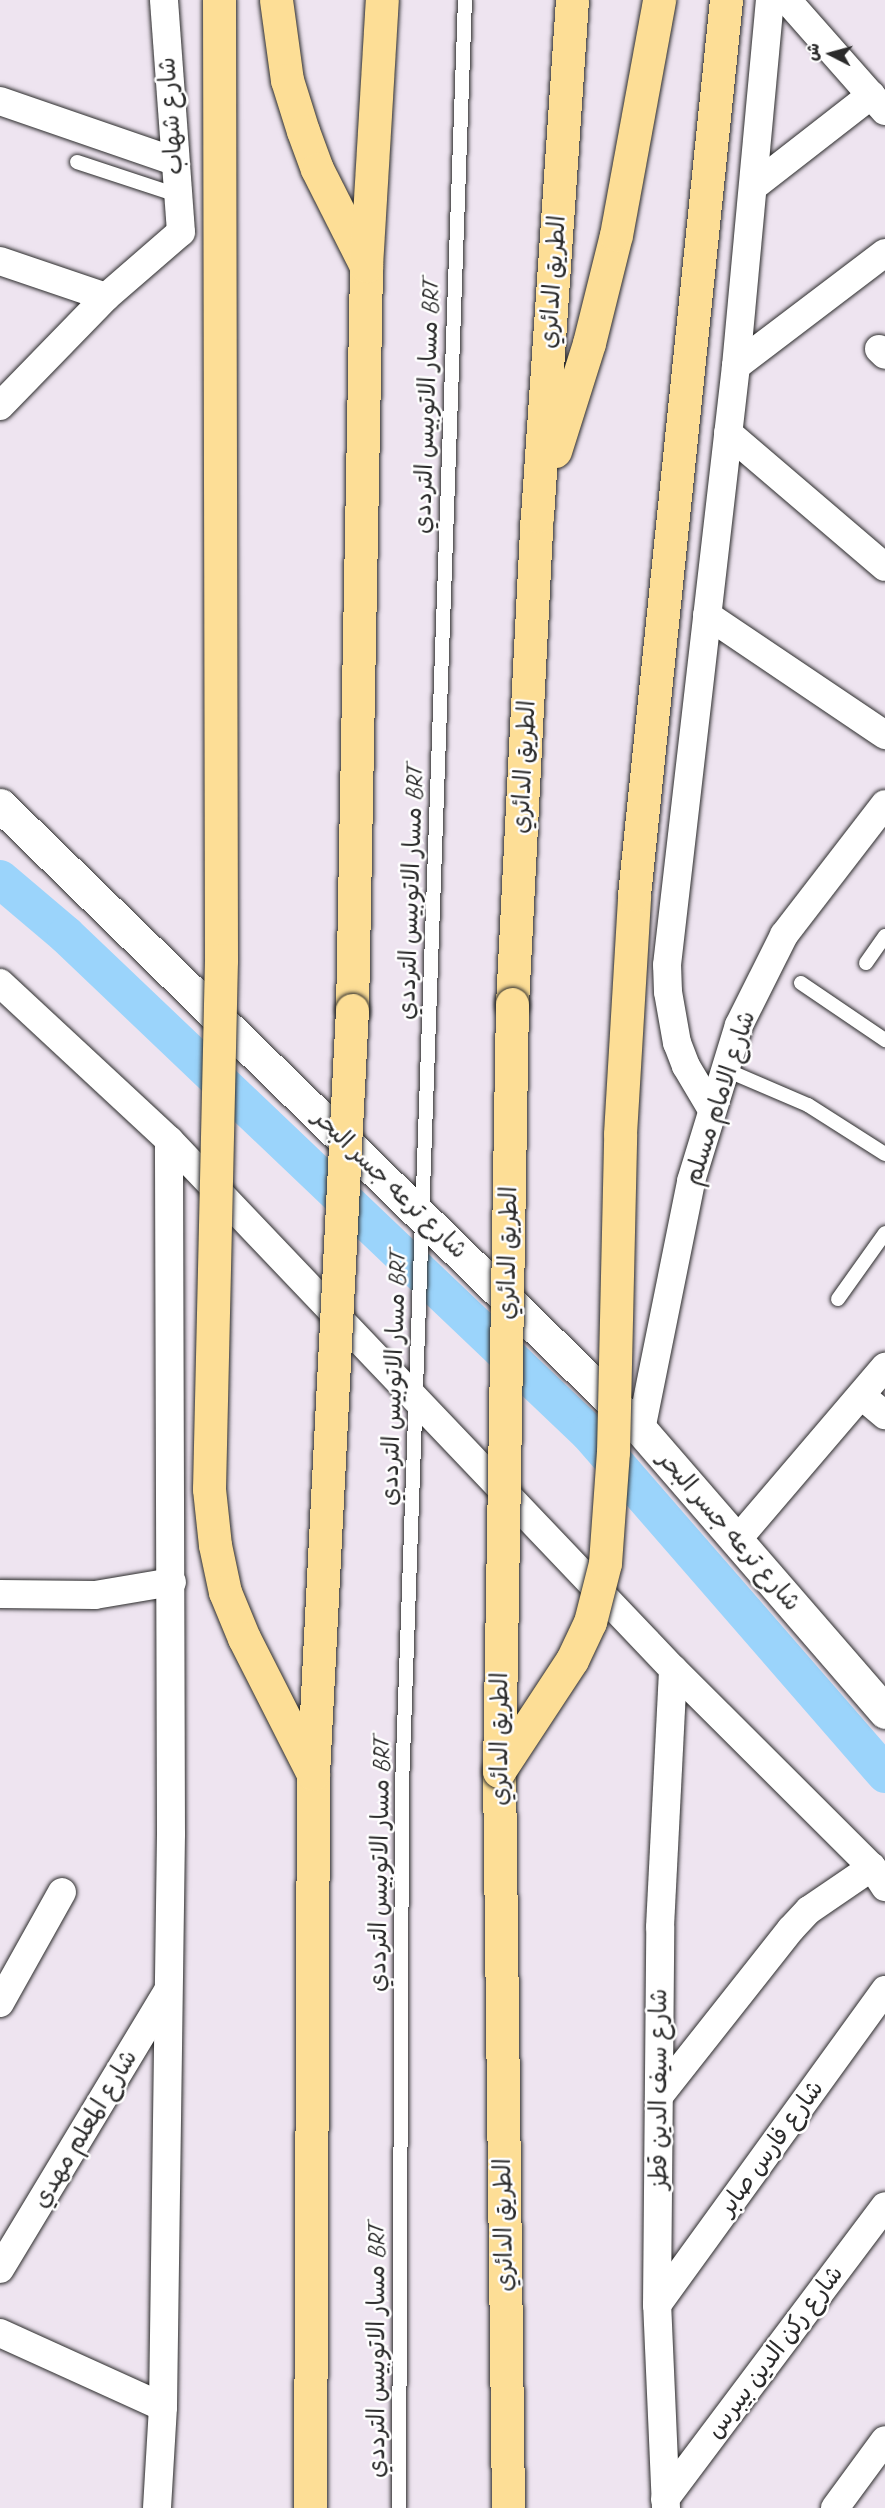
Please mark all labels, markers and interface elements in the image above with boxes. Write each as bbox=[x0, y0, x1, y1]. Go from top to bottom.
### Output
north arrow bbox=[801, 24, 861, 84]
text: ش bbox=[802, 42, 824, 62]
street label: شارع شهاب bbox=[153, 56, 189, 176]
street label: الطريق الدائري bbox=[534, 214, 572, 350]
street label: مسار الاتوبيس الترددي BRT bbox=[408, 280, 446, 534]
street label: الطريق الدائري bbox=[506, 700, 542, 834]
street label: مسار الاتوبيس الترددي BRT bbox=[392, 766, 430, 1020]
street label: شارع الامام مسلم bbox=[678, 1007, 762, 1189]
street label: شارع ترعه جسر البحر bbox=[307, 1103, 473, 1265]
street label: الطريق الدائري bbox=[492, 1186, 524, 1320]
street label: مسار الاتوبيس الترددي BRT bbox=[375, 1252, 413, 1506]
street label: شارع ترعه جسر البحر bbox=[652, 1445, 806, 1617]
street label: الطريق الدائري bbox=[486, 1672, 514, 1806]
street label: مسار الاتوبيس الترددي BRT bbox=[363, 1738, 397, 1992]
street label: شارع سيف الدين قطز bbox=[645, 1988, 673, 2190]
street label: شارع المعلم مهدي bbox=[26, 2045, 144, 2213]
street label: شارع فارس صابر bbox=[712, 2075, 830, 2221]
street label: الطريق الدائري bbox=[488, 2158, 520, 2292]
street label: مسار الاتوبيس الترددي BRT bbox=[363, 2224, 391, 2478]
street label: شارع ركن الدين بيبرس bbox=[701, 2260, 849, 2444]

